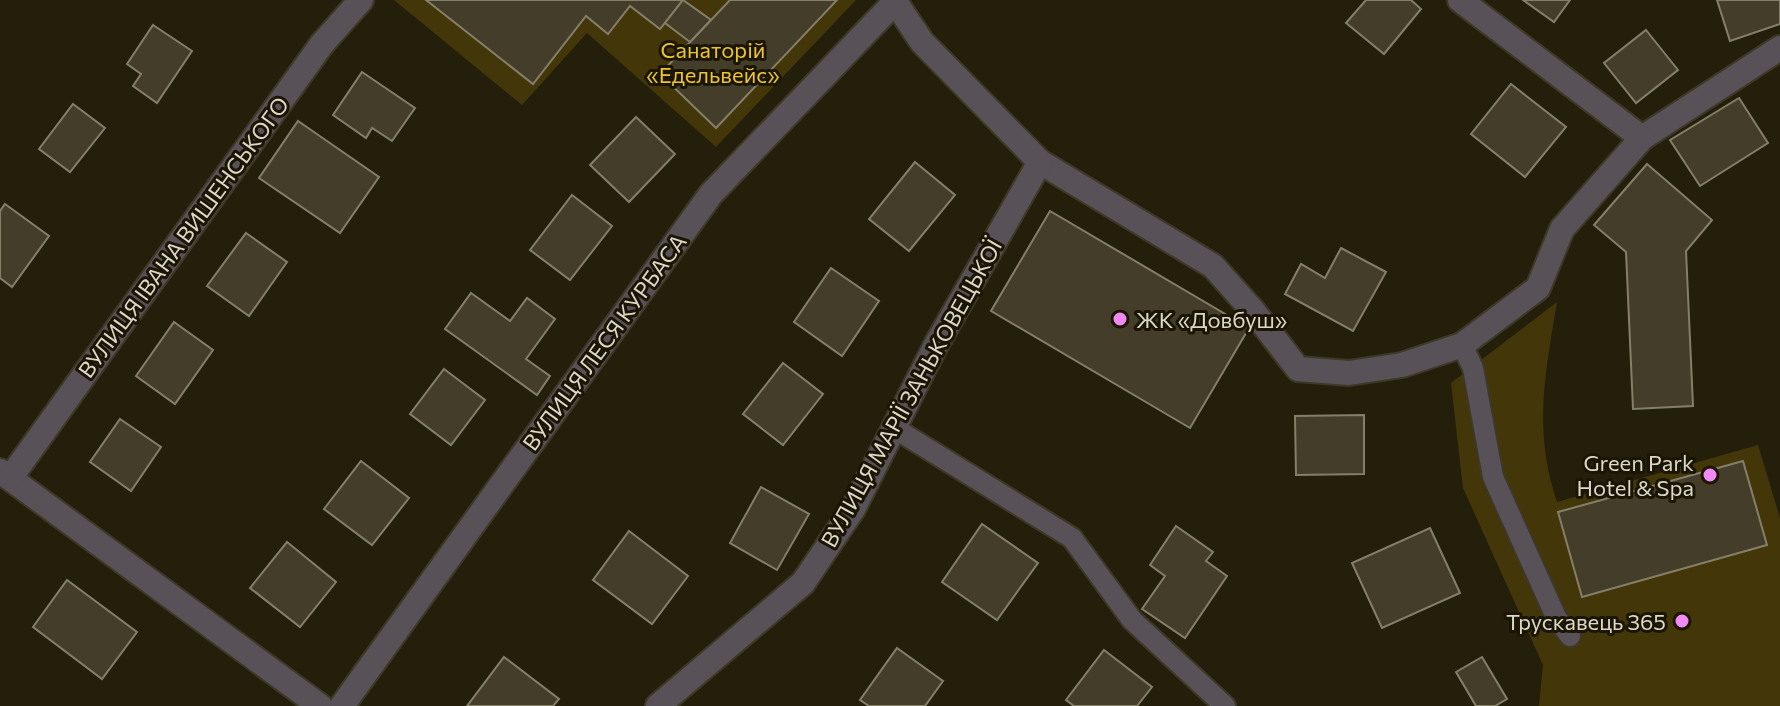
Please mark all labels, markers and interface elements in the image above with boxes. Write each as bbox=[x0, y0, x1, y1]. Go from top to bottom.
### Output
park label: Санаторій «Едельвейс» bbox=[646, 36, 780, 88]
street label: ВУЛИЦЯ ІВАНА ВИШЕНСЬКОГО bbox=[72, 91, 294, 383]
street label: ВУЛИЦЯ ЛЕСЯ КУРБАСА bbox=[516, 228, 692, 456]
street label: ВУЛИЦЯ МАРІЇ ЗАНЬКОВЕЦЬКОЇ bbox=[815, 233, 1008, 552]
place label: ЖК «Довбуш» bbox=[1136, 306, 1287, 333]
marker: ЖК «Довбуш» bbox=[1111, 310, 1129, 328]
place label: Green Park Hotel & Spa bbox=[1576, 449, 1694, 501]
marker: Green Park Hotel & Spa bbox=[1701, 466, 1719, 484]
place label: Трускавець 365 bbox=[1506, 608, 1666, 635]
marker: Трускавець 365 bbox=[1673, 612, 1691, 630]

